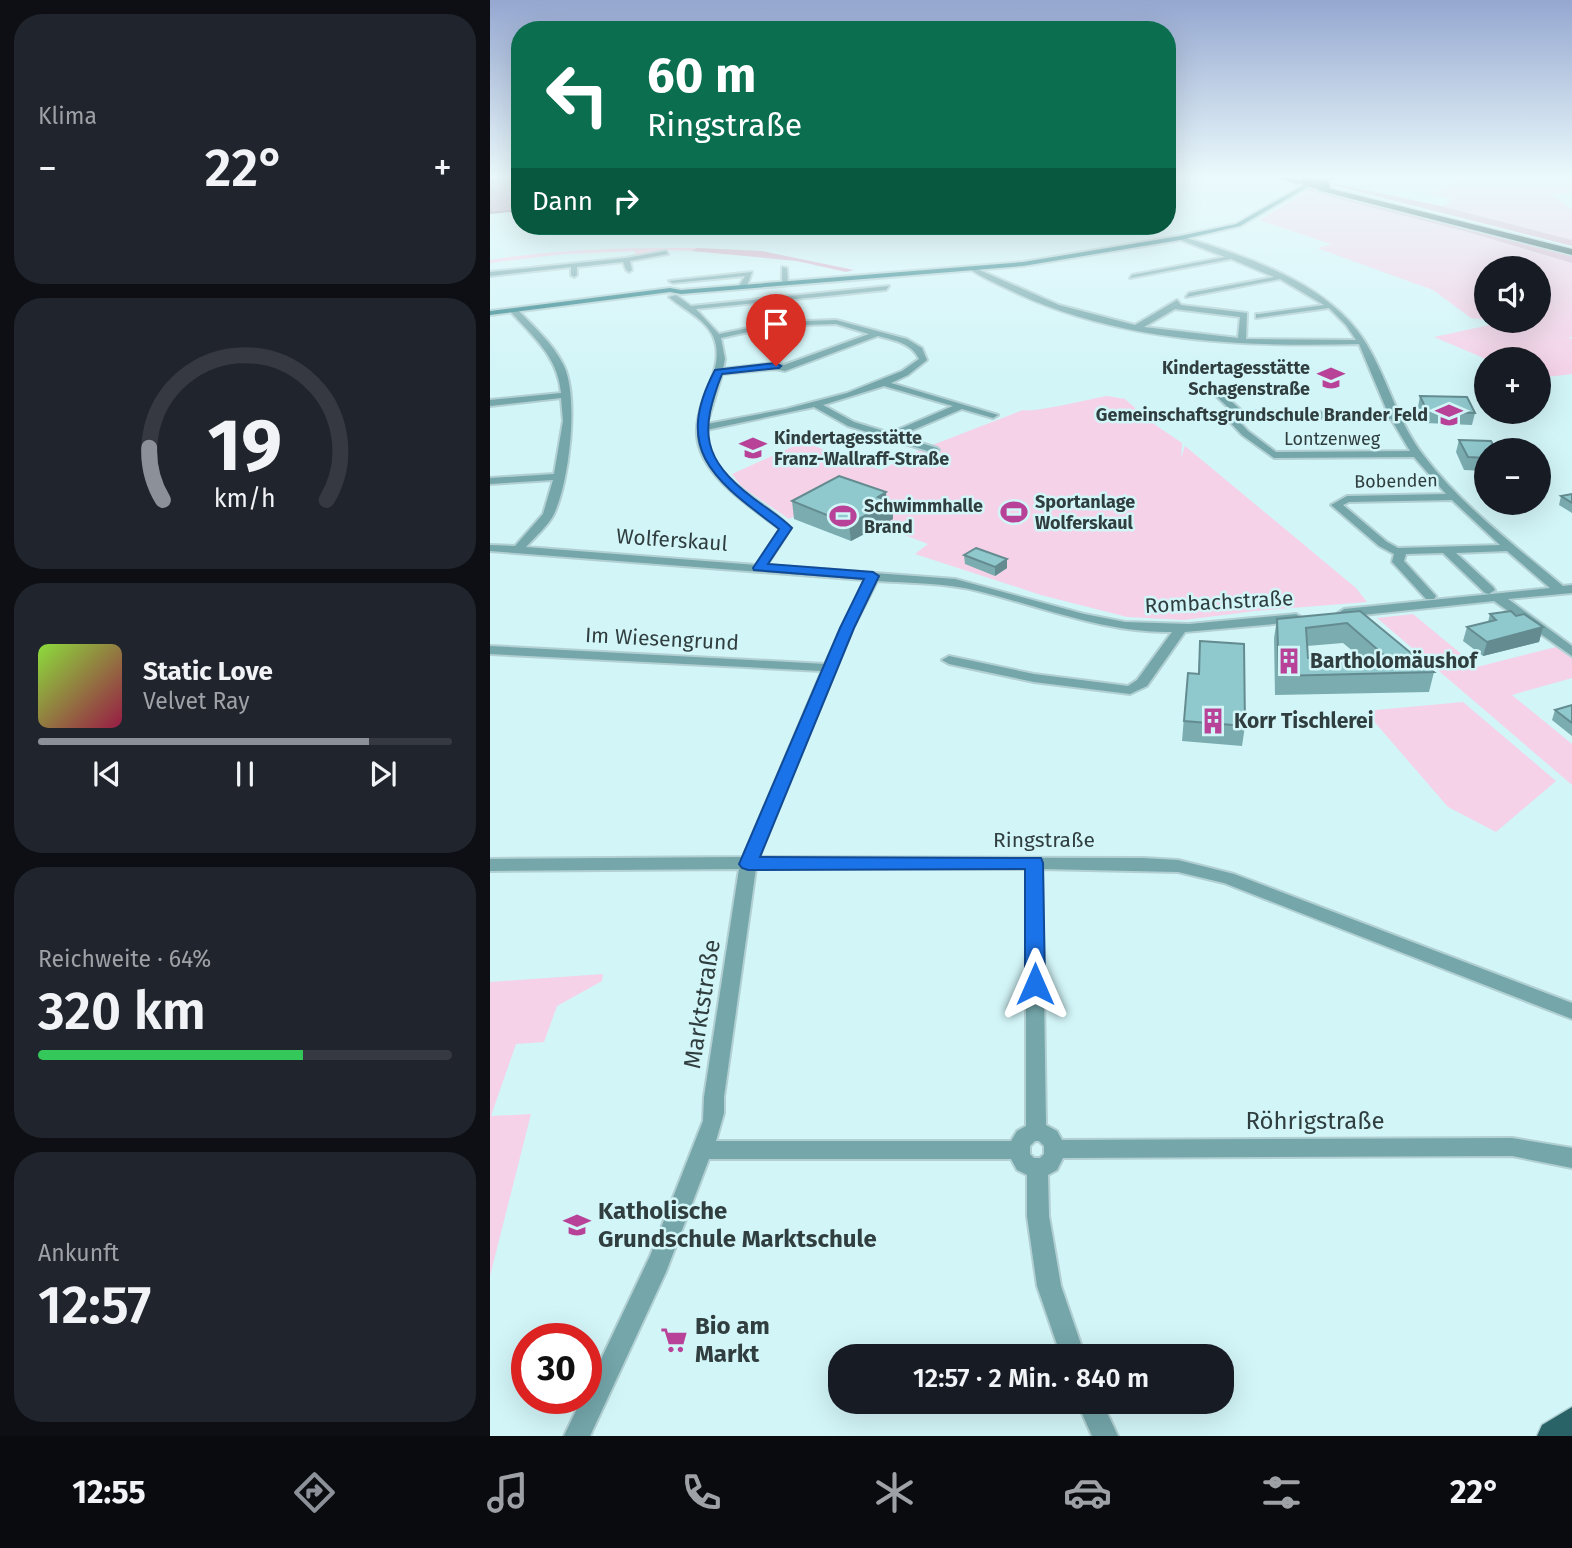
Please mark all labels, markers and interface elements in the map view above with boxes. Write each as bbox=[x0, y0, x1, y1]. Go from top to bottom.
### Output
text: 60 m bbox=[647, 46, 756, 105]
icon: left bbox=[532, 49, 623, 140]
text: Klima bbox=[38, 102, 97, 130]
text: Ringstraße bbox=[647, 106, 802, 144]
text: 22° bbox=[205, 137, 285, 200]
text: − bbox=[38, 145, 57, 191]
text: + bbox=[433, 145, 452, 191]
icon: right bbox=[607, 182, 645, 220]
text: Dann bbox=[532, 186, 593, 217]
map controls bbox=[1474, 256, 1551, 515]
button: sound bbox=[1474, 256, 1551, 333]
pin bbox=[746, 294, 806, 366]
icon: arrive bbox=[757, 305, 795, 343]
button: + bbox=[1474, 347, 1551, 424]
place label: Kindertagesstätte Schagenstraße bbox=[1162, 357, 1310, 400]
school or university icon: Kindertagesstätte Schagenstraße bbox=[1316, 363, 1346, 393]
school or university icon: Gemeinschaftsgrundschule Brander Feld bbox=[1434, 400, 1464, 430]
text: 19 bbox=[208, 402, 282, 489]
place label: Gemeinschaftsgrundschule Brander Feld bbox=[1096, 404, 1428, 426]
place label: Kindertagesstätte Franz-Wallraff-Straße bbox=[774, 427, 949, 470]
street label: Lontzenweg bbox=[1284, 428, 1381, 450]
school or university icon: Kindertagesstätte Franz-Wallraff-Straße bbox=[738, 433, 768, 463]
button: − bbox=[1474, 438, 1551, 515]
street label: Bobenden bbox=[1354, 469, 1438, 493]
text: km/h bbox=[214, 483, 276, 513]
place label: Sportanlage Wolferskaul bbox=[1035, 491, 1135, 534]
place label: Schwimmhalle Brand bbox=[864, 495, 983, 538]
sports icon: Sportanlage Wolferskaul bbox=[999, 497, 1029, 527]
sports icon: Schwimmhalle Brand bbox=[828, 501, 858, 531]
street label: Wolferskaul bbox=[615, 523, 729, 557]
street label: Rombachstraße bbox=[1144, 585, 1294, 619]
street label: Im Wiesengrund bbox=[584, 622, 740, 656]
building icon: Bartholomäushof bbox=[1274, 646, 1304, 676]
place label: Bartholomäushof bbox=[1310, 648, 1480, 674]
text: Static Love bbox=[143, 656, 273, 687]
text: Velvet Ray bbox=[143, 687, 250, 715]
building icon: Korr Tischlerei bbox=[1198, 706, 1228, 736]
place label: Korr Tischlerei bbox=[1234, 708, 1374, 734]
icon: previous bbox=[88, 755, 126, 793]
icon: pause bbox=[226, 755, 264, 793]
icon: next bbox=[364, 755, 402, 793]
street label: Ringstraße bbox=[993, 827, 1095, 853]
street label: Marktstraße bbox=[678, 937, 726, 1071]
text: Reichweite · 64% bbox=[38, 945, 211, 973]
position arrow bbox=[998, 947, 1072, 1021]
text: 320 km bbox=[38, 980, 206, 1043]
street label: Röhrigstraße bbox=[1245, 1107, 1385, 1135]
place label: Katholische Grundschule Marktschule bbox=[598, 1197, 877, 1253]
school or university icon: Katholische Grundschule Marktschule bbox=[562, 1210, 592, 1240]
text: Ankunft bbox=[38, 1239, 119, 1267]
text: 12:57 bbox=[38, 1274, 151, 1337]
place label: Bio am Markt bbox=[695, 1312, 770, 1368]
speed limit sign: 30 bbox=[511, 1323, 602, 1414]
supermarket icon: Bio am Markt bbox=[659, 1325, 689, 1355]
text: 12:57 · 2 Min. · 840 m bbox=[913, 1363, 1149, 1394]
icon: directions bbox=[290, 1468, 339, 1517]
icon: music bbox=[483, 1468, 532, 1517]
icon: phone bbox=[677, 1468, 726, 1517]
icon: climate bbox=[870, 1468, 919, 1517]
icon: car bbox=[1063, 1468, 1112, 1517]
icon: filters bbox=[1257, 1468, 1306, 1517]
text: 12:55 bbox=[72, 1473, 146, 1511]
text: 22° bbox=[1450, 1473, 1500, 1511]

